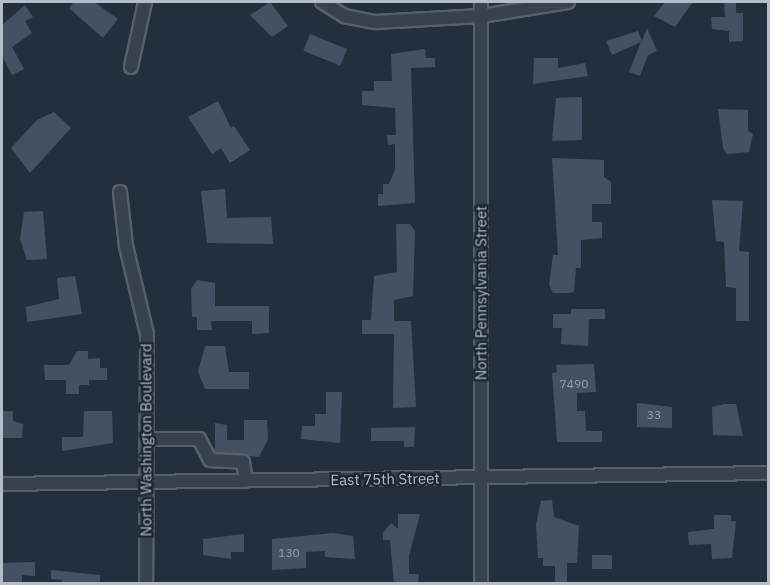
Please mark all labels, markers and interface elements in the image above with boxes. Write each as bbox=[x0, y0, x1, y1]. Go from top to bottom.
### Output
street label: North Pennsylvania Street bbox=[472, 206, 490, 380]
street label: North Washington Boulevard bbox=[137, 343, 155, 537]
house number: 7490 bbox=[560, 377, 588, 391]
house number: 33 bbox=[647, 408, 661, 422]
street label: East 75th Street bbox=[330, 469, 440, 489]
house number: 130 bbox=[278, 546, 300, 560]

